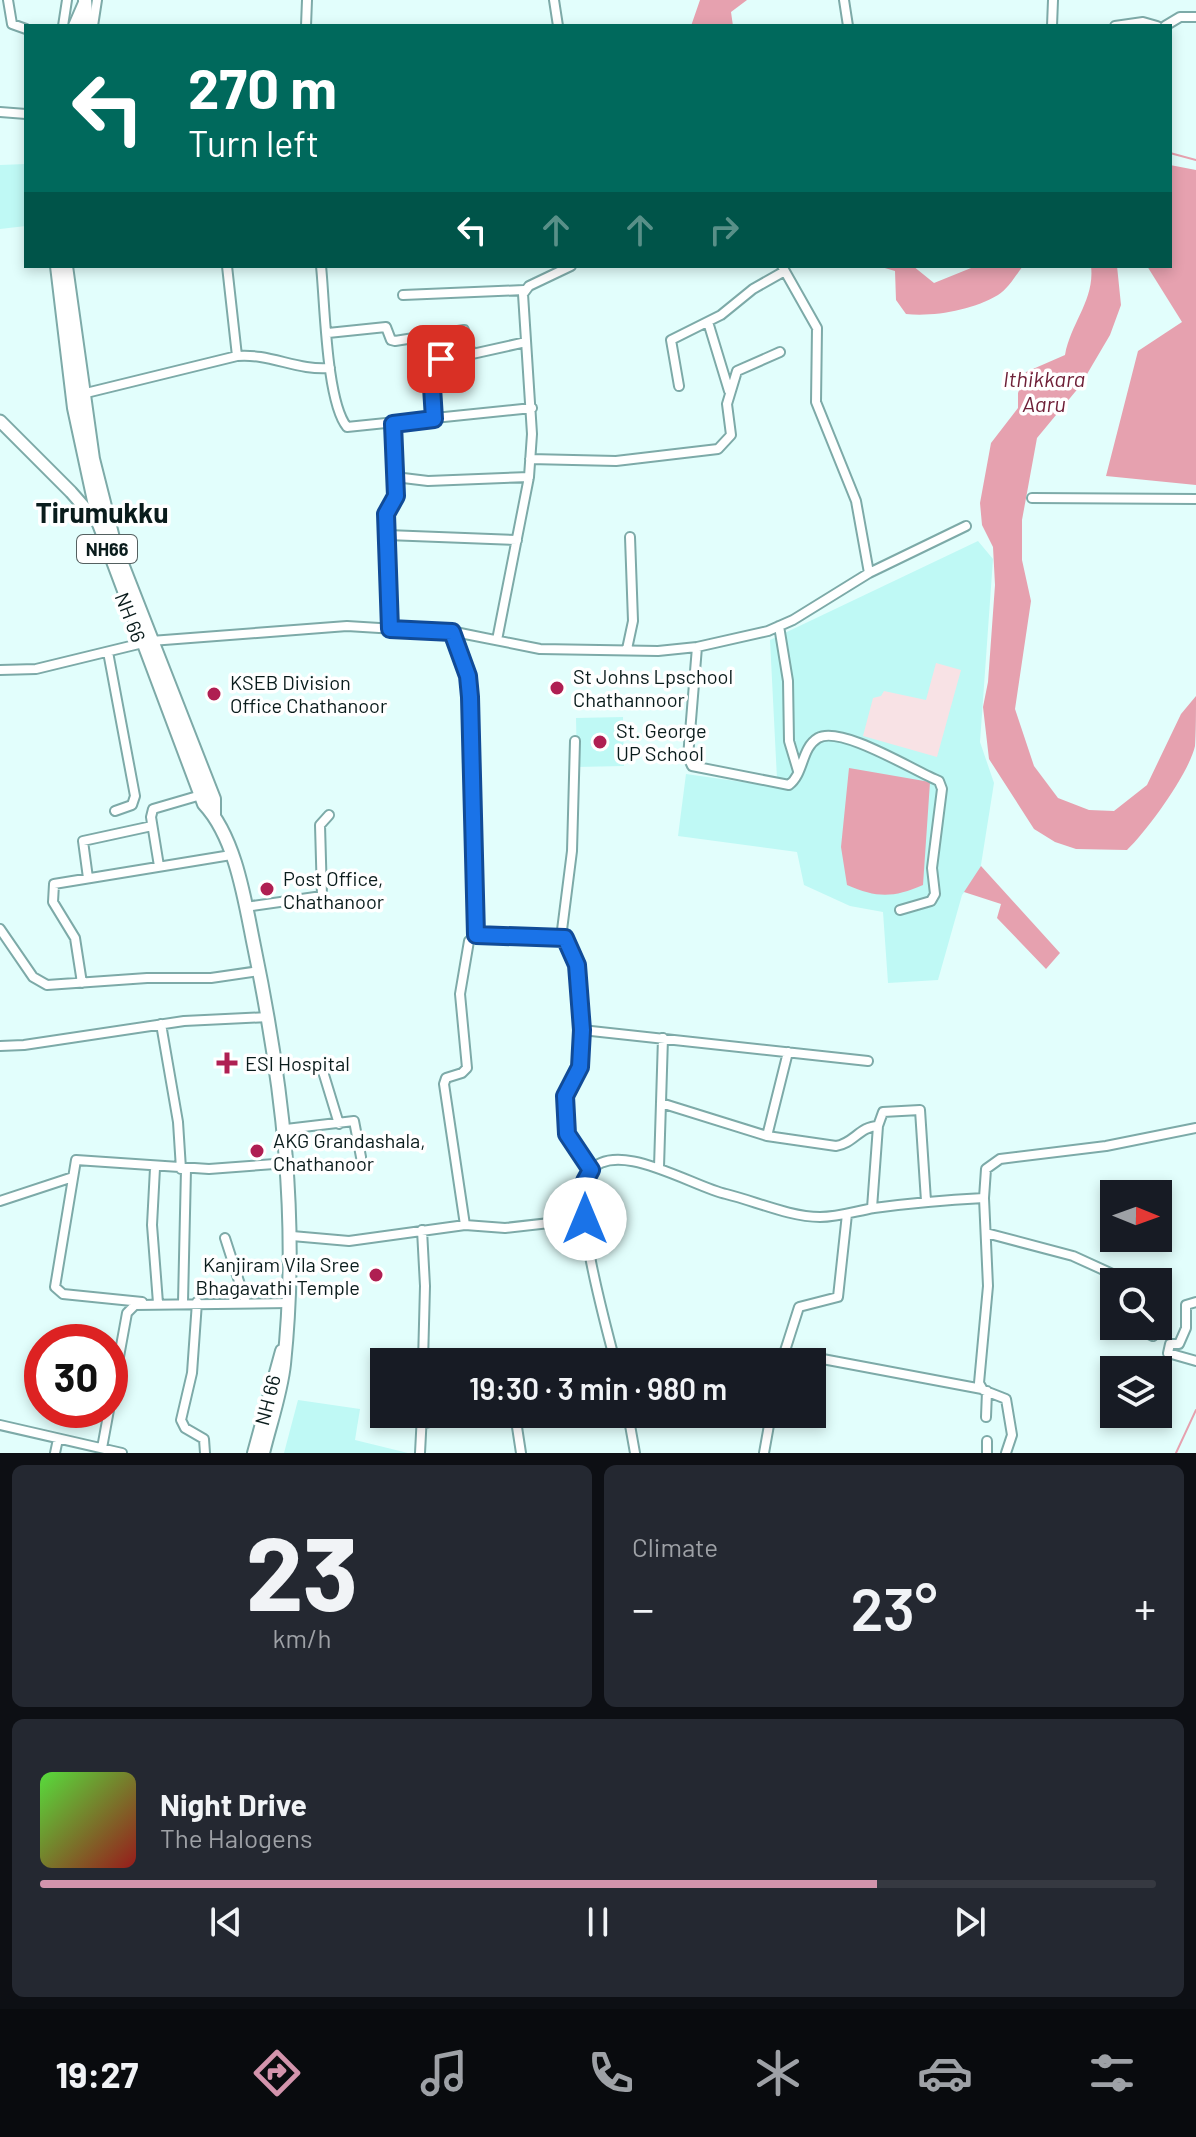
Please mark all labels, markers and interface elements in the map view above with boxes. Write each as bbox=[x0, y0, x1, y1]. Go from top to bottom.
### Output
text: 270 m bbox=[188, 53, 337, 120]
icon: left bbox=[56, 56, 160, 160]
text: Turn left bbox=[188, 121, 319, 164]
icon: left bbox=[450, 208, 494, 252]
icon: ahead bbox=[534, 208, 578, 252]
icon: ahead bbox=[618, 208, 662, 252]
icon: right bbox=[702, 208, 746, 252]
pin bbox=[407, 325, 475, 393]
icon: arrive bbox=[419, 337, 463, 381]
water label: Ithikkara Aaru bbox=[1003, 365, 1085, 416]
district label: Tirumukku bbox=[35, 495, 169, 529]
road number: NH66 bbox=[77, 535, 137, 563]
street label: NH 66 bbox=[111, 589, 151, 645]
place label: St Johns Lpschool Chathannoor bbox=[573, 664, 733, 711]
place label: KSEB Division Office Chathanoor bbox=[230, 670, 387, 717]
marker: St Johns Lpschool Chathannoor bbox=[548, 679, 566, 697]
marker: KSEB Division Office Chathanoor bbox=[205, 685, 223, 703]
place label: St. George UP School bbox=[616, 718, 707, 765]
marker: St. George UP School bbox=[591, 733, 609, 751]
place label: Post Office, Chathanoor bbox=[283, 866, 384, 913]
marker: Post Office, Chathanoor bbox=[258, 880, 276, 898]
place label: ESI Hospital bbox=[245, 1051, 350, 1075]
marker: ESI Hospital bbox=[216, 1052, 238, 1074]
place label: AKG Grandashala, Chathanoor bbox=[273, 1128, 426, 1175]
marker: AKG Grandashala, Chathanoor bbox=[248, 1142, 266, 1160]
position arrow bbox=[543, 1177, 627, 1261]
north arrow bbox=[1100, 1180, 1172, 1252]
map controls bbox=[1100, 1180, 1172, 1428]
place label: Kanjiram Vila Sree Bhagavathi Temple bbox=[196, 1252, 360, 1299]
marker: Kanjiram Vila Sree Bhagavathi Temple bbox=[367, 1266, 385, 1284]
button: search bbox=[1100, 1268, 1172, 1340]
speed limit sign: 30 bbox=[24, 1324, 128, 1428]
button: layers bbox=[1100, 1356, 1172, 1428]
text: 19:30 · 3 min · 980 m bbox=[469, 1370, 727, 1406]
street label: NH 66 bbox=[249, 1372, 285, 1428]
text: 23 bbox=[246, 1507, 358, 1632]
text: Climate bbox=[632, 1531, 718, 1562]
text: 23° bbox=[851, 1571, 937, 1643]
text: − bbox=[632, 1581, 654, 1634]
text: + bbox=[1134, 1581, 1156, 1634]
text: km/h bbox=[273, 1622, 331, 1653]
text: Night Drive bbox=[160, 1786, 307, 1822]
text: The Halogens bbox=[160, 1822, 312, 1853]
icon: previous bbox=[204, 1900, 248, 1944]
icon: pause bbox=[576, 1900, 620, 1944]
icon: next bbox=[948, 1900, 992, 1944]
icon: directions bbox=[249, 2045, 305, 2101]
icon: music bbox=[416, 2045, 472, 2101]
icon: phone bbox=[583, 2045, 639, 2101]
icon: climate bbox=[750, 2045, 806, 2101]
icon: car bbox=[917, 2045, 973, 2101]
icon: filters bbox=[1084, 2045, 1140, 2101]
text: 19:27 bbox=[56, 2052, 138, 2095]

